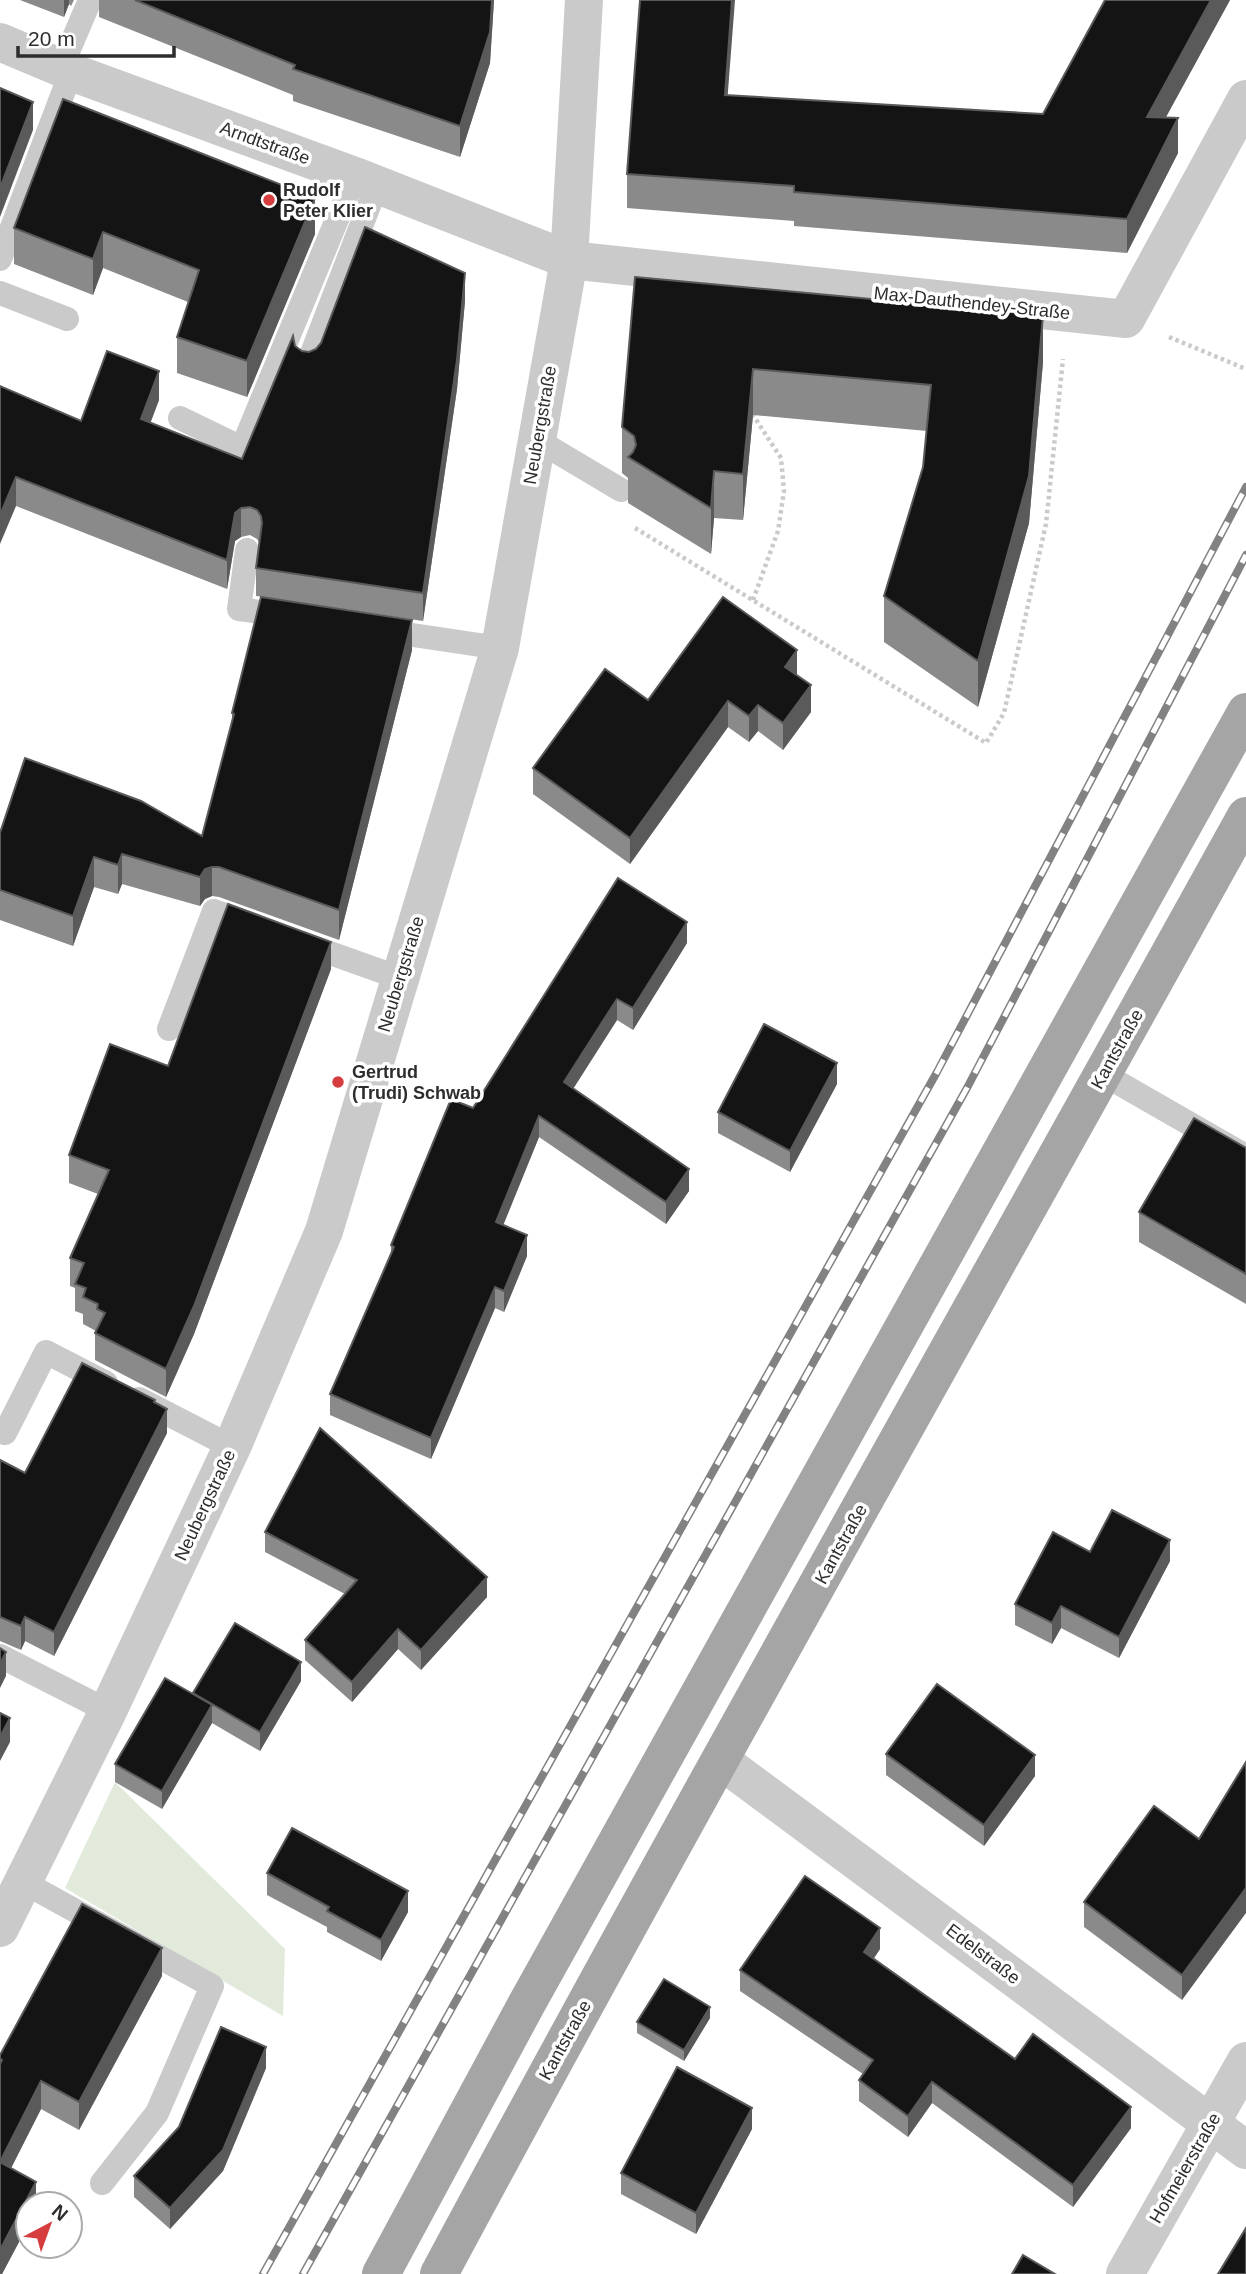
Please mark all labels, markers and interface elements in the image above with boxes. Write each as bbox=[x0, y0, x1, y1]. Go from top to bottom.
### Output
scale bar bbox=[18, 14, 173, 58]
text: 20 m bbox=[28, 27, 75, 50]
street label: Arndtstraße bbox=[217, 118, 313, 168]
place label: Rudolf Peter Klier bbox=[283, 180, 373, 221]
marker: Rudolf Peter Klier bbox=[261, 192, 277, 208]
street label: Max-Dauthendey-Straße bbox=[873, 283, 1071, 323]
street label: Neubergstraße bbox=[520, 364, 560, 486]
street label: Neubergstraße bbox=[374, 914, 428, 1034]
street label: Kantstraße bbox=[1087, 1006, 1147, 1092]
place label: Gertrud (Trudi) Schwab bbox=[352, 1062, 481, 1103]
marker: Gertrud (Trudi) Schwab bbox=[330, 1074, 346, 1090]
street label: Neubergstraße bbox=[171, 1446, 239, 1564]
street label: Kantstraße bbox=[811, 1501, 871, 1587]
street label: Edelstraße bbox=[942, 1920, 1024, 1988]
street label: Kantstraße bbox=[535, 1997, 595, 2083]
street label: Hofmeierstraße bbox=[1145, 2109, 1225, 2227]
north arrow bbox=[14, 2190, 84, 2260]
text: N bbox=[48, 2200, 72, 2225]

